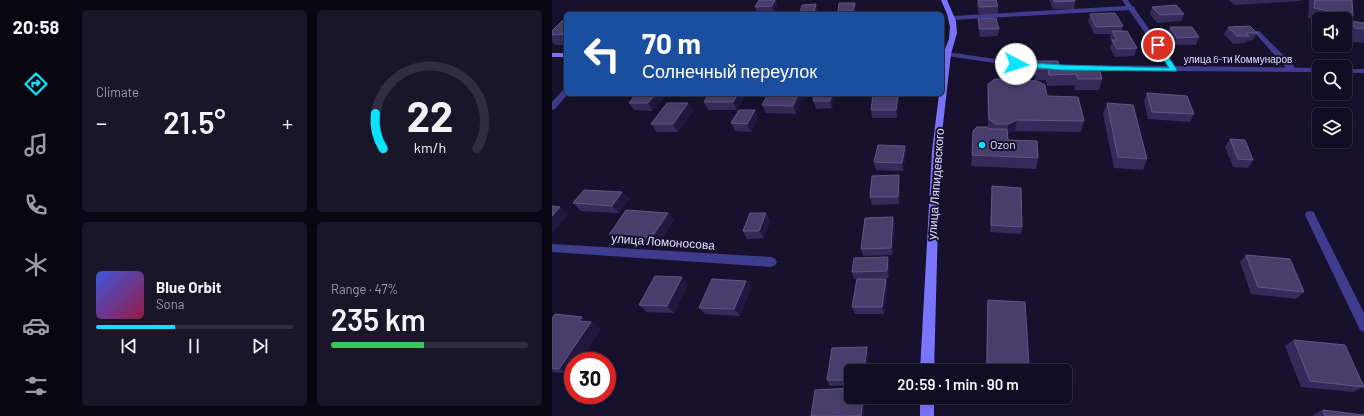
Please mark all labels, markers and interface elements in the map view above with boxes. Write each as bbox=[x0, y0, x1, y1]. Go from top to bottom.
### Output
map controls bbox=[1312, 12, 1352, 148]
button: sound bbox=[1312, 12, 1352, 52]
text: 20:58 bbox=[13, 16, 59, 38]
text: 70 m bbox=[642, 26, 701, 60]
icon: left bbox=[576, 28, 628, 80]
pin bbox=[1141, 28, 1175, 62]
icon: arrive bbox=[1147, 34, 1169, 56]
position arrow bbox=[995, 43, 1037, 85]
street label: улица 6-ти Коммунаров bbox=[1184, 53, 1292, 65]
text: Солнечный переулок bbox=[642, 60, 817, 82]
button: search bbox=[1312, 60, 1352, 100]
icon: directions bbox=[22, 70, 50, 98]
text: Climate bbox=[96, 84, 139, 100]
text: 22 bbox=[406, 90, 453, 140]
text: 21.5° bbox=[163, 104, 226, 140]
button: layers bbox=[1312, 108, 1352, 148]
text: − bbox=[96, 109, 107, 135]
text: + bbox=[282, 109, 293, 135]
street label: улица Ляпидевского bbox=[924, 127, 947, 240]
icon: music bbox=[22, 131, 50, 159]
place label: Ozon bbox=[990, 137, 1016, 151]
text: km/h bbox=[413, 139, 446, 156]
marker: Ozon bbox=[977, 140, 987, 150]
icon: phone bbox=[22, 191, 50, 219]
street label: улица Ломоносова bbox=[611, 230, 716, 253]
icon: climate bbox=[22, 251, 50, 279]
text: Blue Orbit bbox=[156, 278, 221, 296]
text: Range · 47% bbox=[331, 281, 398, 297]
text: Sona bbox=[156, 296, 184, 312]
text: 235 km bbox=[331, 301, 426, 337]
icon: car bbox=[22, 312, 50, 340]
icon: previous bbox=[118, 335, 140, 357]
icon: pause bbox=[183, 335, 205, 357]
icon: next bbox=[249, 335, 271, 357]
speed limit sign: 30 bbox=[564, 352, 616, 404]
icon: filters bbox=[22, 372, 50, 400]
text: 20:59 · 1 min · 90 m bbox=[897, 375, 1019, 393]

